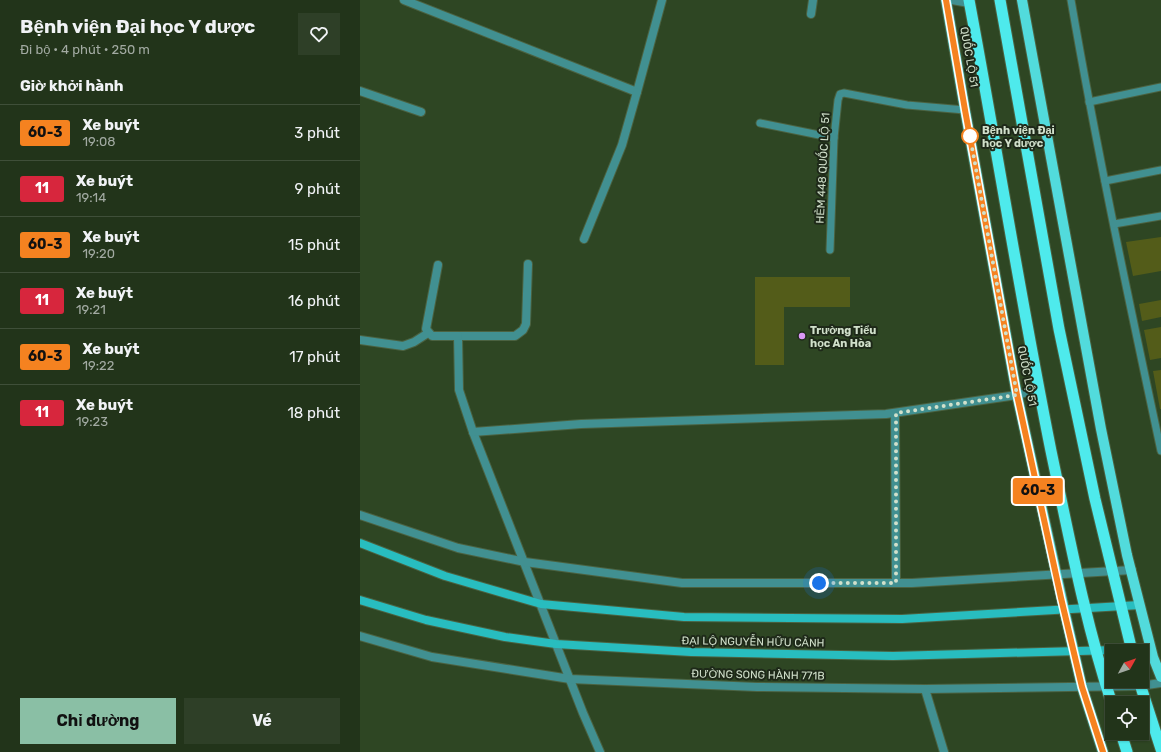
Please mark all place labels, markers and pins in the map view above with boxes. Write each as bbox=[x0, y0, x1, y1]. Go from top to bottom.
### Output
place label: Bệnh viện Đại học Y dược bbox=[982, 124, 1055, 150]
marker: Bệnh viện Đại học Y dược bbox=[961, 127, 979, 145]
place label: Trường Tiểu học An Hòa bbox=[810, 324, 876, 350]
marker: Trường Tiểu học An Hòa bbox=[797, 331, 807, 341]

